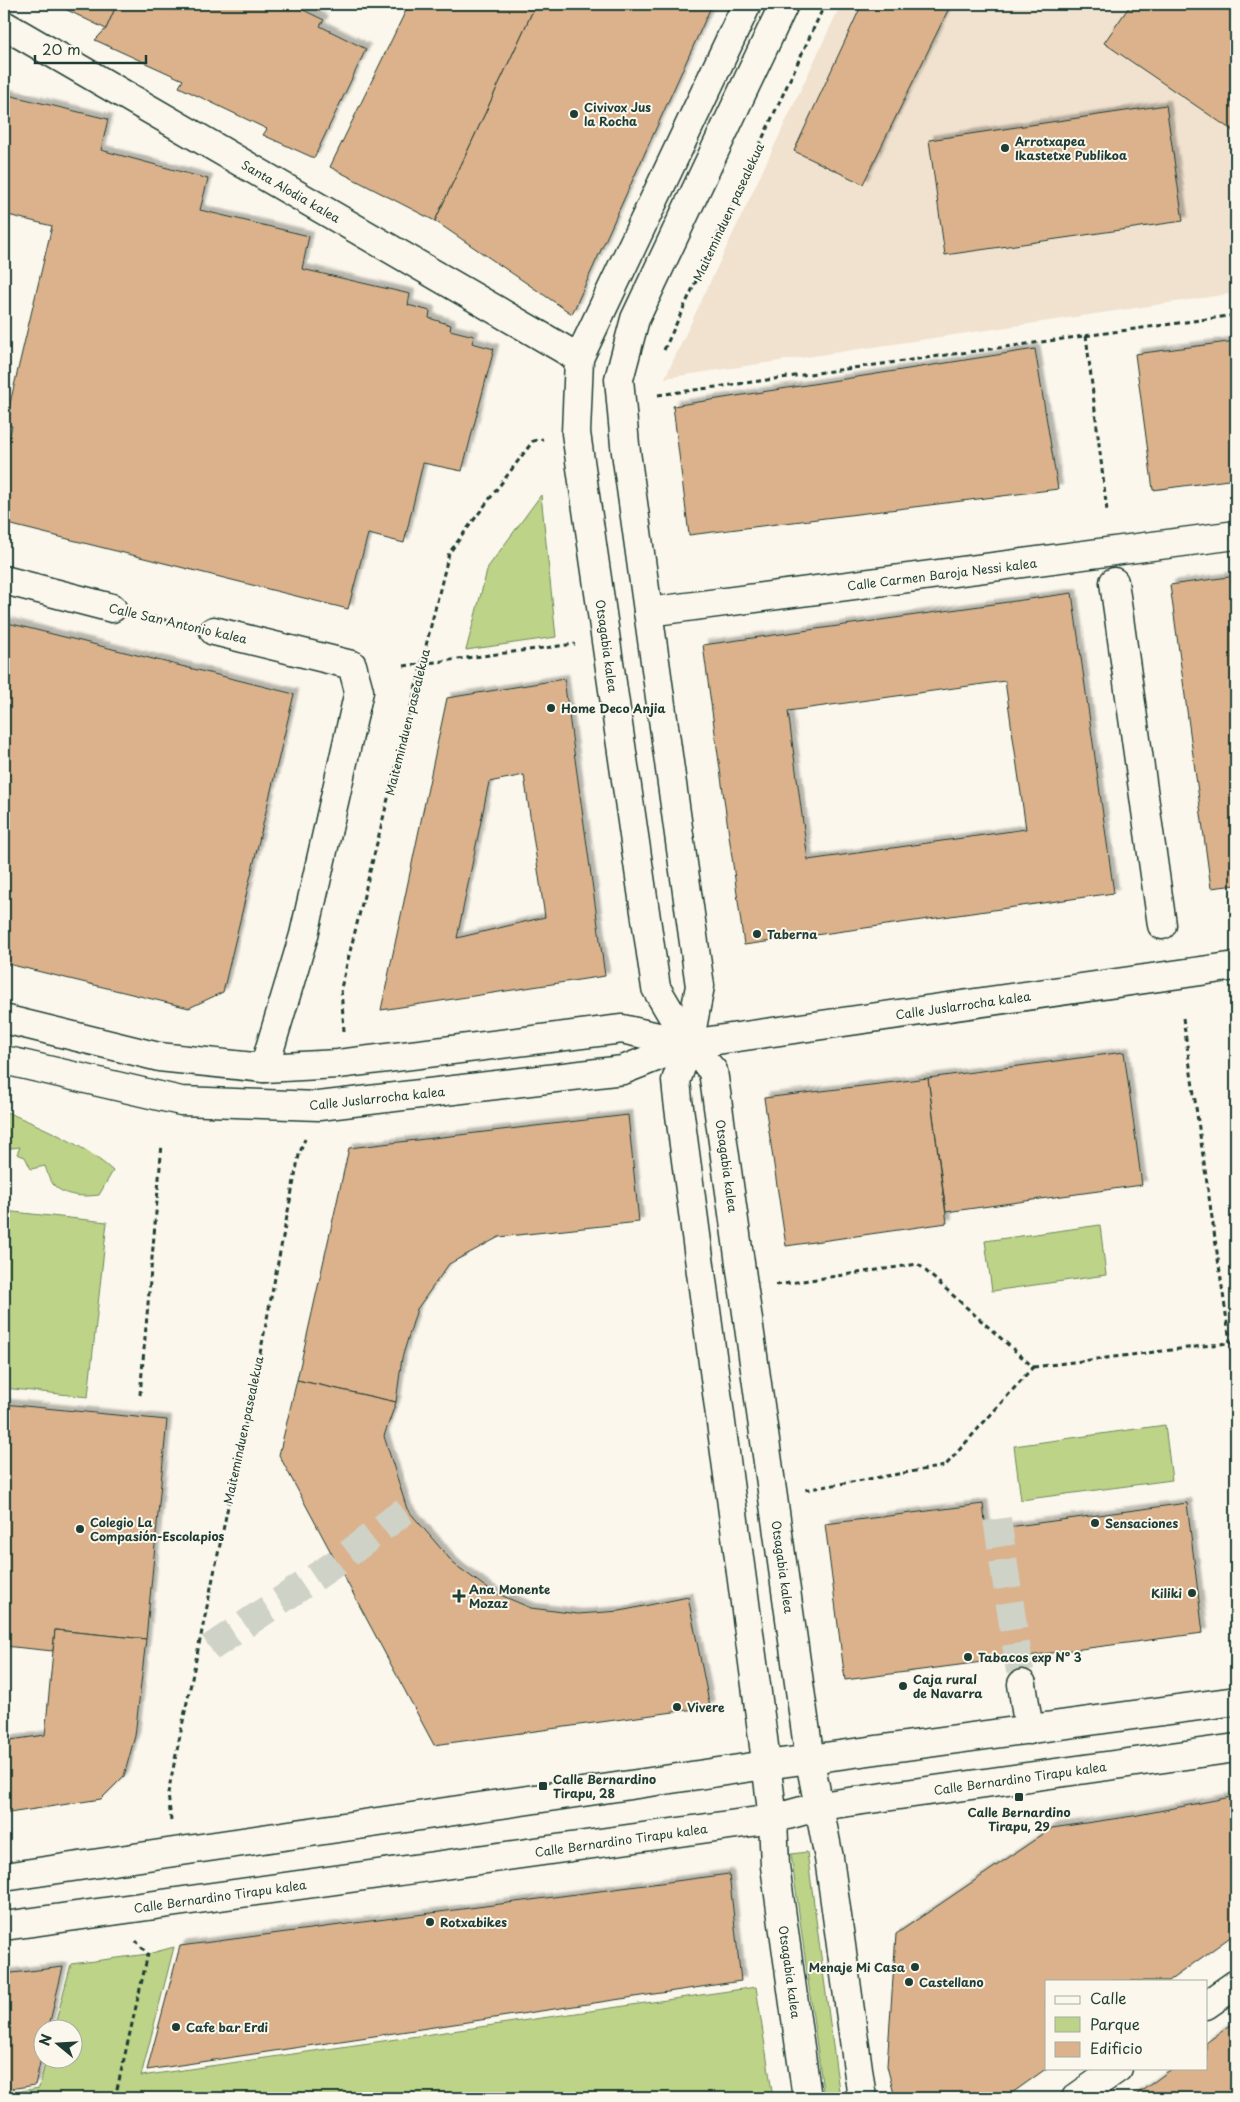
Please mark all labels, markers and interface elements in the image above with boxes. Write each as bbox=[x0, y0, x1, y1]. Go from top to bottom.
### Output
scale bar bbox=[35, 32, 146, 64]
text: 20 m bbox=[42, 37, 81, 60]
place label: Civivox Jus la Rocha bbox=[584, 98, 651, 130]
marker: Civivox Jus la Rocha bbox=[568, 108, 580, 120]
place label: Arrotxapea Ikastetxe Publikoa bbox=[1014, 132, 1127, 164]
street label: Maiteminduen pasealekua bbox=[688, 139, 768, 284]
marker: Arrotxapea Ikastetxe Publikoa bbox=[999, 142, 1011, 154]
street label: Santa Alodia kalea bbox=[238, 155, 344, 227]
street label: Calle Carmen Baroja Nessi kalea bbox=[846, 553, 1038, 595]
street label: Calle San Antonio kalea bbox=[107, 598, 249, 648]
street label: Otsagabia kalea bbox=[592, 598, 622, 694]
street label: Maiteminduen pasealekua bbox=[380, 646, 434, 797]
place label: Home Deco Anjia bbox=[561, 699, 667, 717]
marker: Home Deco Anjia bbox=[545, 702, 557, 714]
place label: Taberna bbox=[767, 925, 818, 943]
marker: Taberna bbox=[751, 928, 763, 940]
street label: Calle Juslarrocha kalea bbox=[894, 987, 1032, 1023]
street label: Calle Juslarrocha kalea bbox=[308, 1082, 446, 1114]
street label: Otsagabia kalea bbox=[712, 1118, 742, 1214]
street label: Maiteminduen pasealekua bbox=[219, 1354, 268, 1506]
place label: Colegio La Compasión-Escolapios bbox=[90, 1513, 225, 1545]
place label: Sensaciones bbox=[1105, 1514, 1178, 1532]
marker: Sensaciones bbox=[1089, 1517, 1101, 1529]
street label: Otsagabia kalea bbox=[768, 1519, 798, 1615]
marker: Colegio La Compasión-Escolapios bbox=[74, 1523, 86, 1535]
place label: Ana Monente Mozaz bbox=[469, 1580, 550, 1612]
place label: Kiliki bbox=[1151, 1584, 1183, 1602]
marker: Kiliki bbox=[1186, 1587, 1198, 1599]
marker: Ana Monente Mozaz bbox=[453, 1590, 465, 1602]
place label: Tabacos exp N° 3 bbox=[978, 1648, 1082, 1666]
marker: Tabacos exp N° 3 bbox=[962, 1651, 974, 1663]
place label: Caja rural de Navarra bbox=[913, 1670, 983, 1702]
marker: Caja rural de Navarra bbox=[897, 1680, 909, 1692]
place label: Vivere bbox=[687, 1698, 725, 1716]
marker: Vivere bbox=[671, 1701, 683, 1713]
street label: Calle Bernardino Tirapu kalea bbox=[933, 1757, 1108, 1799]
place label: Calle Bernardino Tirapu, 28 bbox=[553, 1770, 656, 1802]
marker: Calle Bernardino Tirapu, 28 bbox=[537, 1780, 549, 1792]
marker: Calle Bernardino Tirapu, 29 bbox=[1013, 1791, 1025, 1803]
place label: Calle Bernardino Tirapu, 29 bbox=[968, 1803, 1070, 1835]
street label: Calle Bernardino Tirapu kalea bbox=[534, 1819, 709, 1861]
street label: Calle Bernardino Tirapu kalea bbox=[133, 1875, 308, 1917]
place label: Rotxabikes bbox=[440, 1913, 507, 1931]
marker: Rotxabikes bbox=[424, 1916, 436, 1928]
street label: Otsagabia kalea bbox=[775, 1924, 805, 2020]
place label: Menaje Mi Casa bbox=[809, 1958, 906, 1976]
marker: Menaje Mi Casa bbox=[909, 1961, 921, 1973]
place label: Castellano bbox=[919, 1973, 983, 1991]
marker: Castellano bbox=[903, 1976, 915, 1988]
legend bbox=[1045, 1980, 1208, 2070]
text: Calle bbox=[1090, 1986, 1127, 2009]
text: Parque bbox=[1090, 2012, 1140, 2035]
place label: Cafe bar Erdi bbox=[186, 2018, 269, 2036]
north arrow bbox=[32, 2020, 82, 2070]
marker: Cafe bar Erdi bbox=[170, 2021, 182, 2033]
text: N bbox=[33, 2031, 57, 2048]
text: Edificio bbox=[1090, 2036, 1143, 2059]

